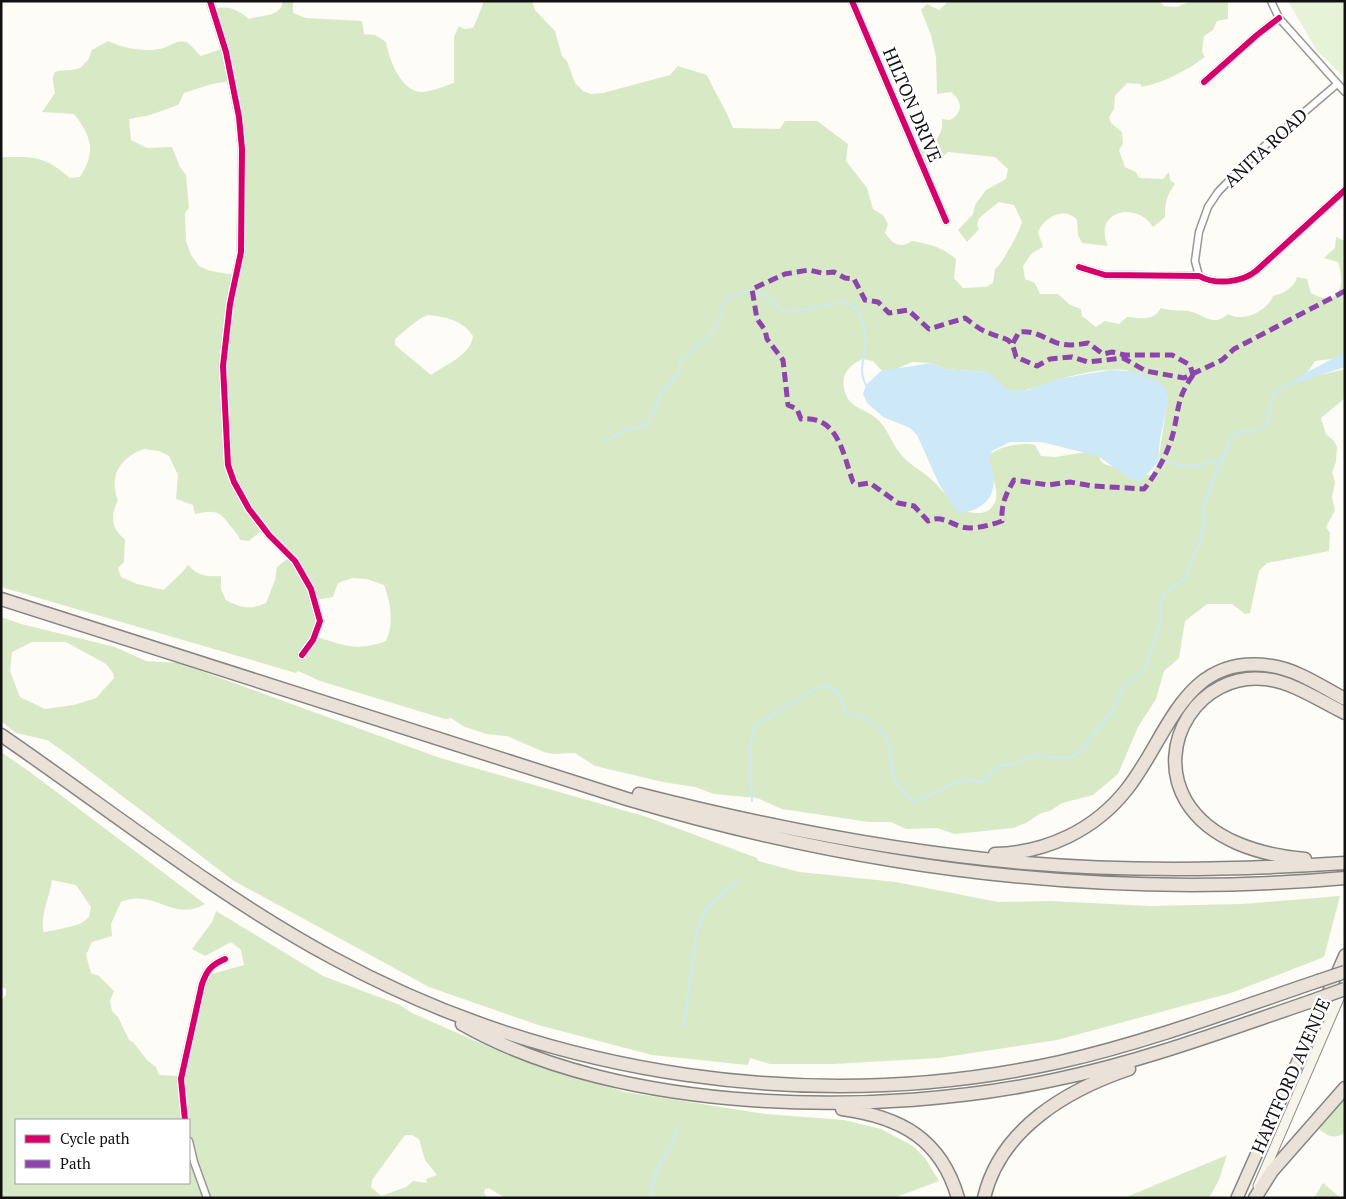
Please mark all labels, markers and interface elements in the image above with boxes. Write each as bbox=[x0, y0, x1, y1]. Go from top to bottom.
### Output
street label: HILTON DRIVE bbox=[878, 44, 948, 166]
street label: ANITA ROAD bbox=[1218, 102, 1312, 192]
street label: HARTFORD AVENUE bbox=[1245, 994, 1335, 1157]
legend bbox=[15, 1119, 190, 1184]
text: Cycle path bbox=[60, 1128, 130, 1148]
text: Path bbox=[60, 1153, 91, 1173]

